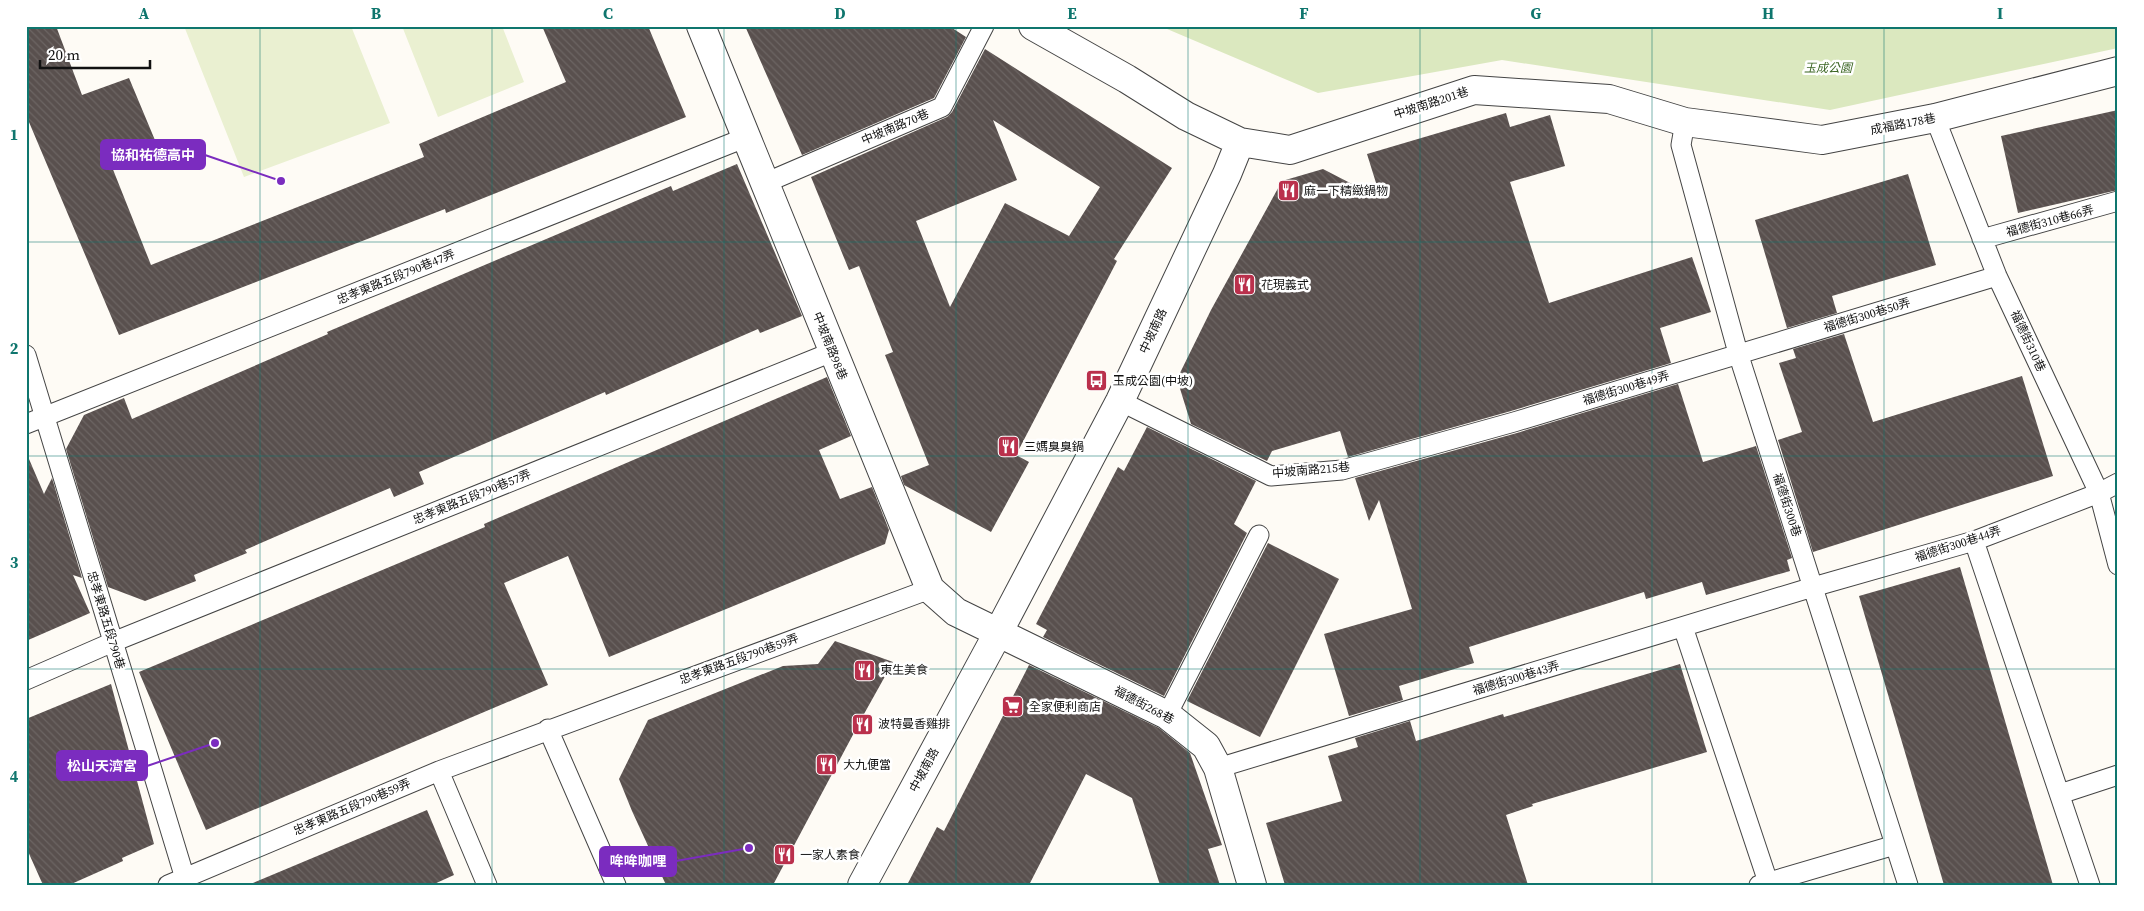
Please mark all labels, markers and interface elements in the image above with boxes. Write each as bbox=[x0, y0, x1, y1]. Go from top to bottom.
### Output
text: A bbox=[139, 2, 150, 24]
text: B bbox=[371, 2, 382, 24]
text: C bbox=[603, 2, 613, 24]
text: D bbox=[834, 2, 846, 24]
text: E bbox=[1067, 2, 1077, 24]
text: F bbox=[1299, 2, 1309, 24]
text: G bbox=[1531, 2, 1542, 24]
text: H bbox=[1762, 2, 1774, 24]
text: I bbox=[1997, 2, 2003, 24]
scale bar bbox=[40, 38, 150, 70]
text: 20 m bbox=[48, 44, 80, 65]
park label: 玉成公園 bbox=[1804, 60, 1854, 76]
street label: 中坡南路201巷 bbox=[1391, 83, 1471, 123]
street label: 中坡南路70巷 bbox=[859, 106, 931, 148]
street label: 成福路178巷 bbox=[1869, 110, 1937, 138]
text: 1 bbox=[10, 123, 18, 145]
callout: 協和祐德高中 bbox=[101, 140, 205, 169]
text: 協和祐德高中 bbox=[111, 145, 195, 165]
restaurant icon: 麻一下精緻鍋物 bbox=[1276, 179, 1300, 203]
place label: 麻一下精緻鍋物 bbox=[1304, 183, 1388, 199]
street label: 福德街310巷66弄 bbox=[2004, 202, 2096, 240]
street label: 忠孝東路五段790巷47弄 bbox=[335, 246, 457, 308]
restaurant icon: 花現義式 bbox=[1233, 273, 1257, 297]
place label: 花現義式 bbox=[1261, 277, 1309, 293]
street label: 福德街300巷50弄 bbox=[1822, 294, 1912, 336]
street label: 中坡南路 bbox=[1136, 306, 1170, 356]
street label: 福德街310巷 bbox=[2007, 308, 2049, 374]
street label: 中坡南路98巷 bbox=[809, 310, 851, 382]
text: 2 bbox=[10, 337, 19, 359]
street label: 福德街300巷49弄 bbox=[1581, 367, 1671, 409]
bus stop icon: 玉成公園(中坡) bbox=[1085, 369, 1109, 393]
place label: 玉成公園(中坡) bbox=[1113, 373, 1193, 389]
restaurant icon: 三媽臭臭鍋 bbox=[996, 435, 1020, 459]
place label: 三媽臭臭鍋 bbox=[1024, 439, 1084, 455]
street label: 中坡南路215巷 bbox=[1271, 459, 1351, 481]
street label: 忠孝東路五段790巷57弄 bbox=[411, 466, 533, 528]
street label: 福德街300巷 bbox=[1769, 471, 1805, 539]
street label: 福德街300巷44弄 bbox=[1913, 522, 2003, 566]
text: 3 bbox=[10, 551, 19, 573]
street label: 忠孝東路五段790巷 bbox=[83, 569, 129, 671]
street label: 忠孝東路五段790巷59弄 bbox=[677, 630, 801, 688]
street label: 福德街300巷43弄 bbox=[1471, 657, 1561, 699]
restaurant icon: 東生美食 bbox=[852, 658, 876, 682]
place label: 東生美食 bbox=[880, 662, 928, 678]
street label: 福德街268巷 bbox=[1111, 682, 1177, 728]
supermarket icon: 全家便利商店 bbox=[1001, 695, 1025, 719]
place label: 全家便利商店 bbox=[1029, 699, 1101, 715]
restaurant icon: 波特曼香雞排 bbox=[850, 712, 874, 736]
place label: 波特曼香雞排 bbox=[878, 716, 950, 732]
street label: 中坡南路 bbox=[906, 745, 942, 795]
callout: 松山天濟宮 bbox=[57, 751, 147, 780]
restaurant icon: 大九便當 bbox=[815, 753, 839, 777]
text: 松山天濟宮 bbox=[67, 756, 137, 776]
place label: 大九便當 bbox=[843, 757, 891, 773]
text: 4 bbox=[10, 765, 19, 787]
street label: 忠孝東路五段790巷59弄 bbox=[291, 775, 413, 839]
restaurant icon: 一家人素食 bbox=[772, 843, 796, 867]
callout: 哞哞咖哩 bbox=[600, 847, 676, 876]
place label: 一家人素食 bbox=[800, 847, 860, 863]
text: 哞哞咖哩 bbox=[610, 851, 667, 871]

